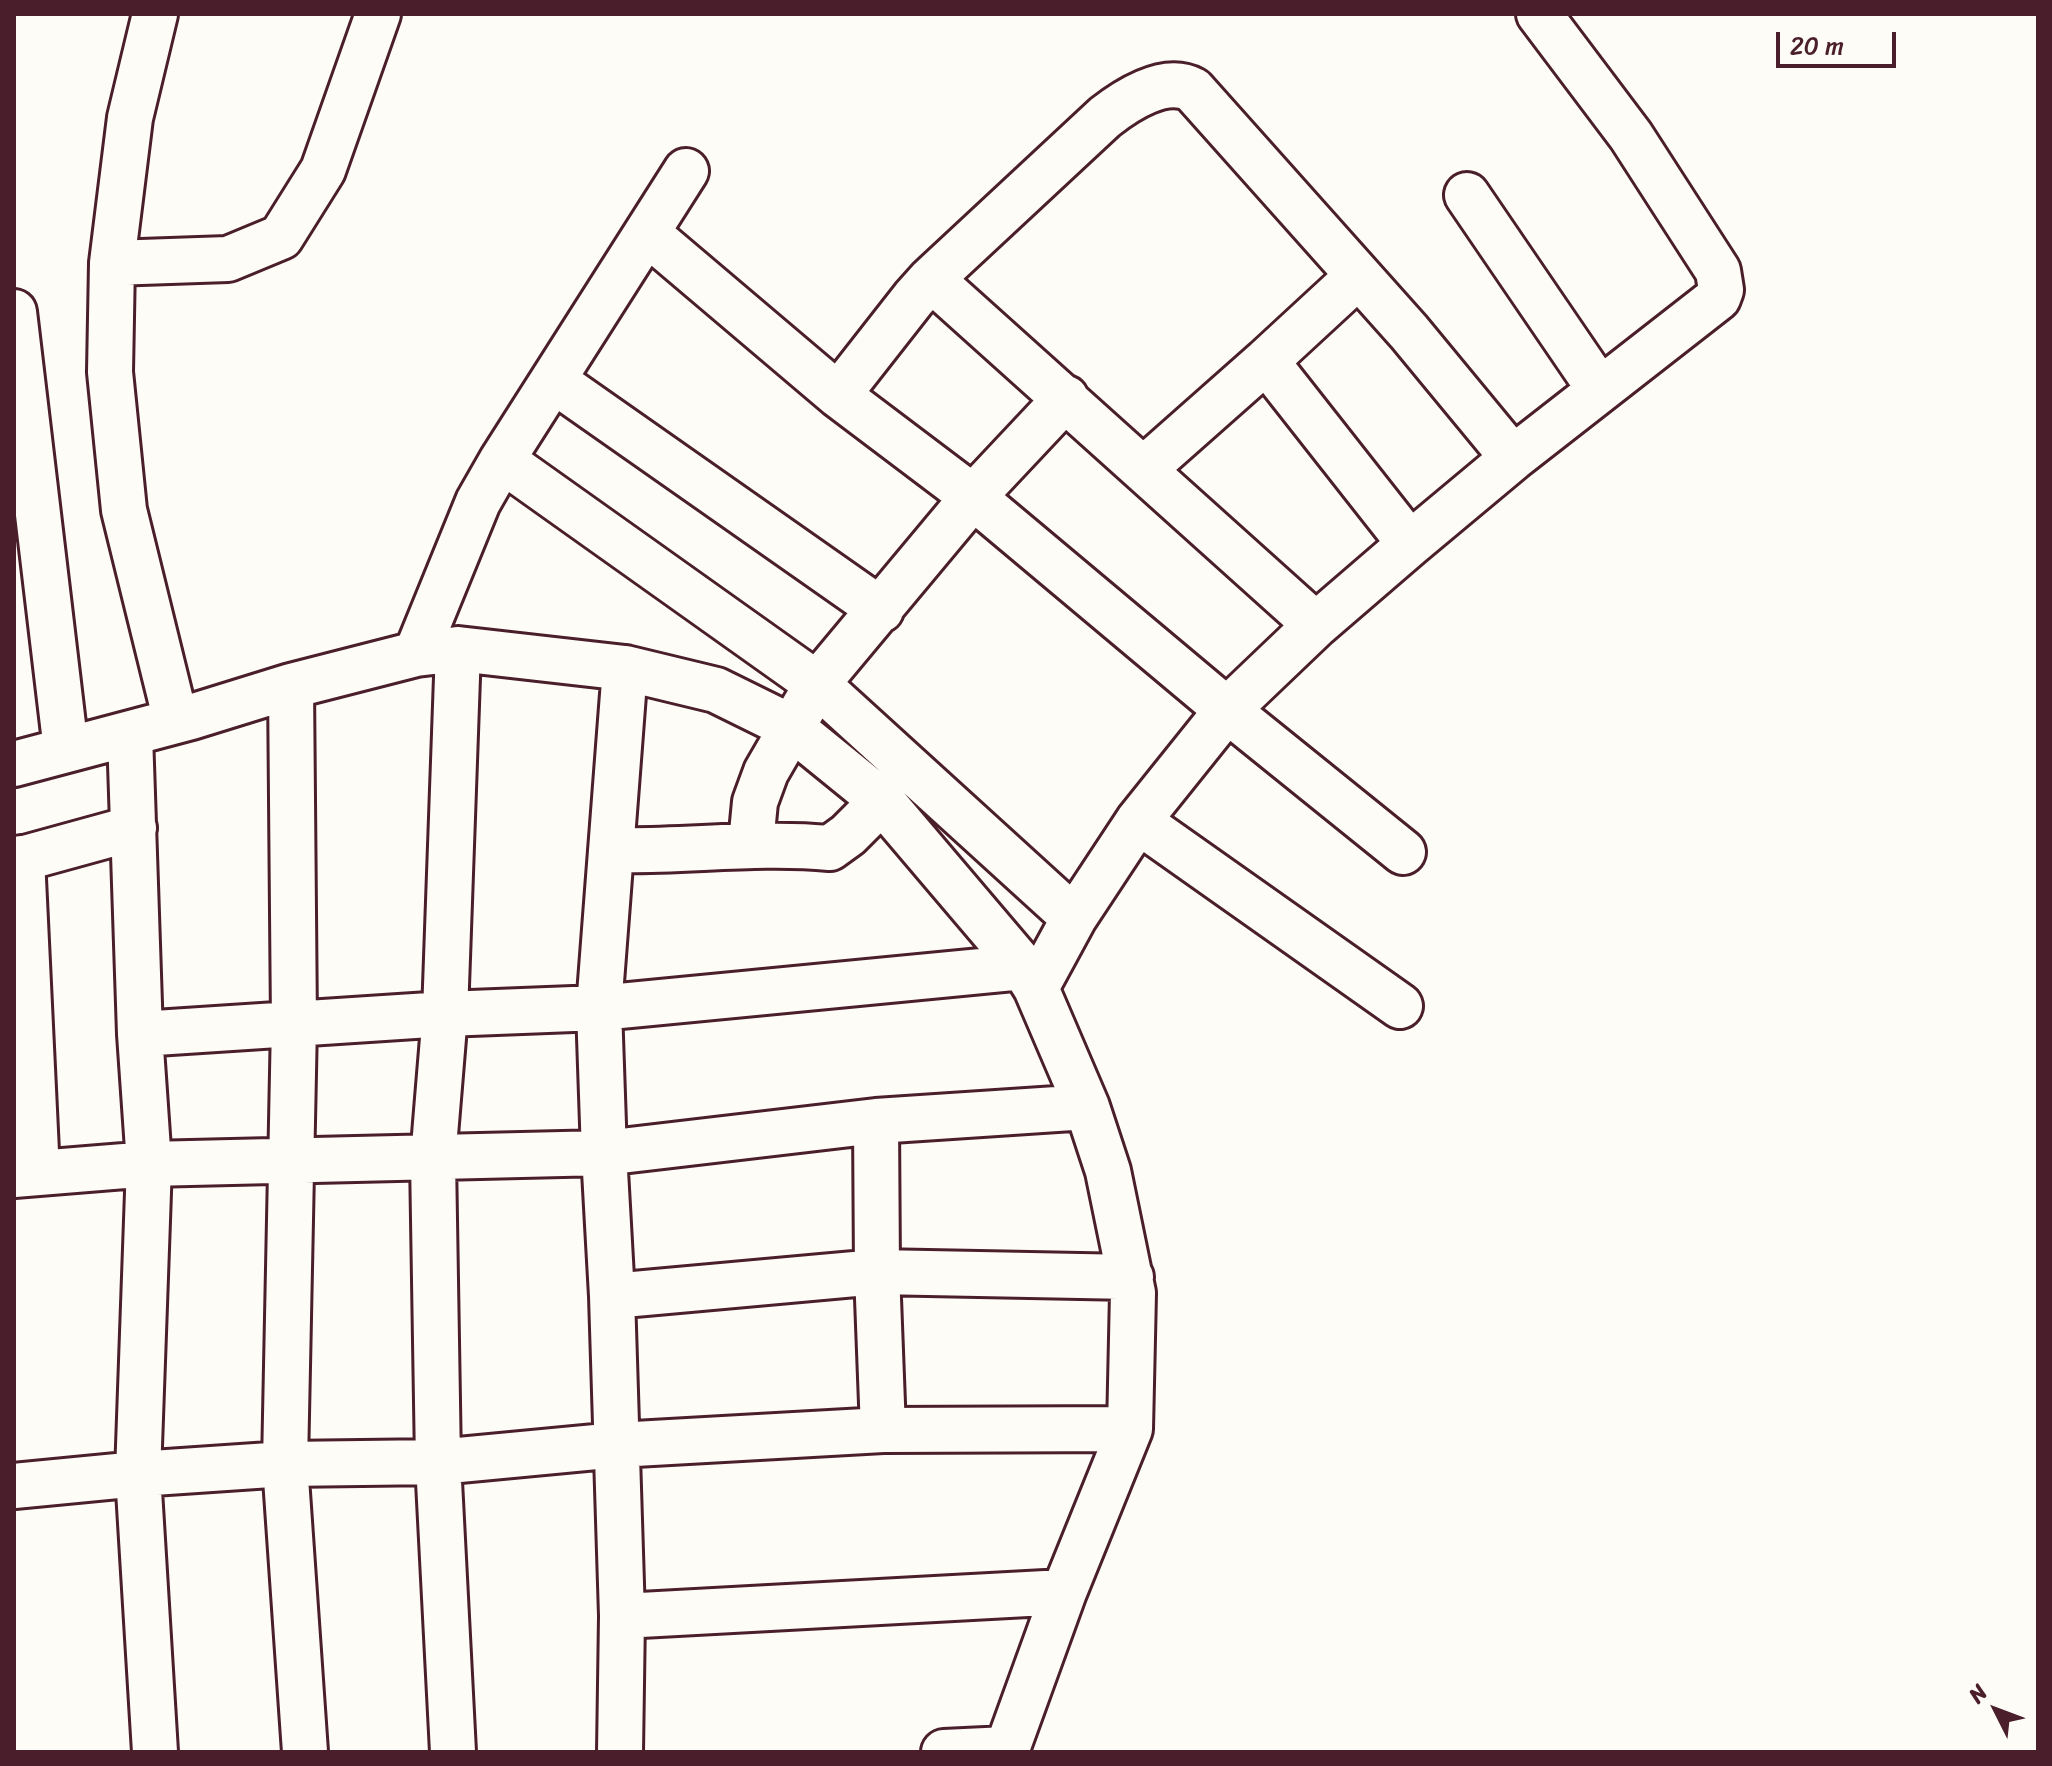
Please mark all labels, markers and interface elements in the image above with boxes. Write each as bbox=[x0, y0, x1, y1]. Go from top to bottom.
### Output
scale bar bbox=[1780, 16, 1900, 66]
text: 20 m bbox=[1790, 25, 1844, 67]
north arrow bbox=[1956, 1670, 2036, 1750]
text: N bbox=[1958, 1675, 1997, 1712]

